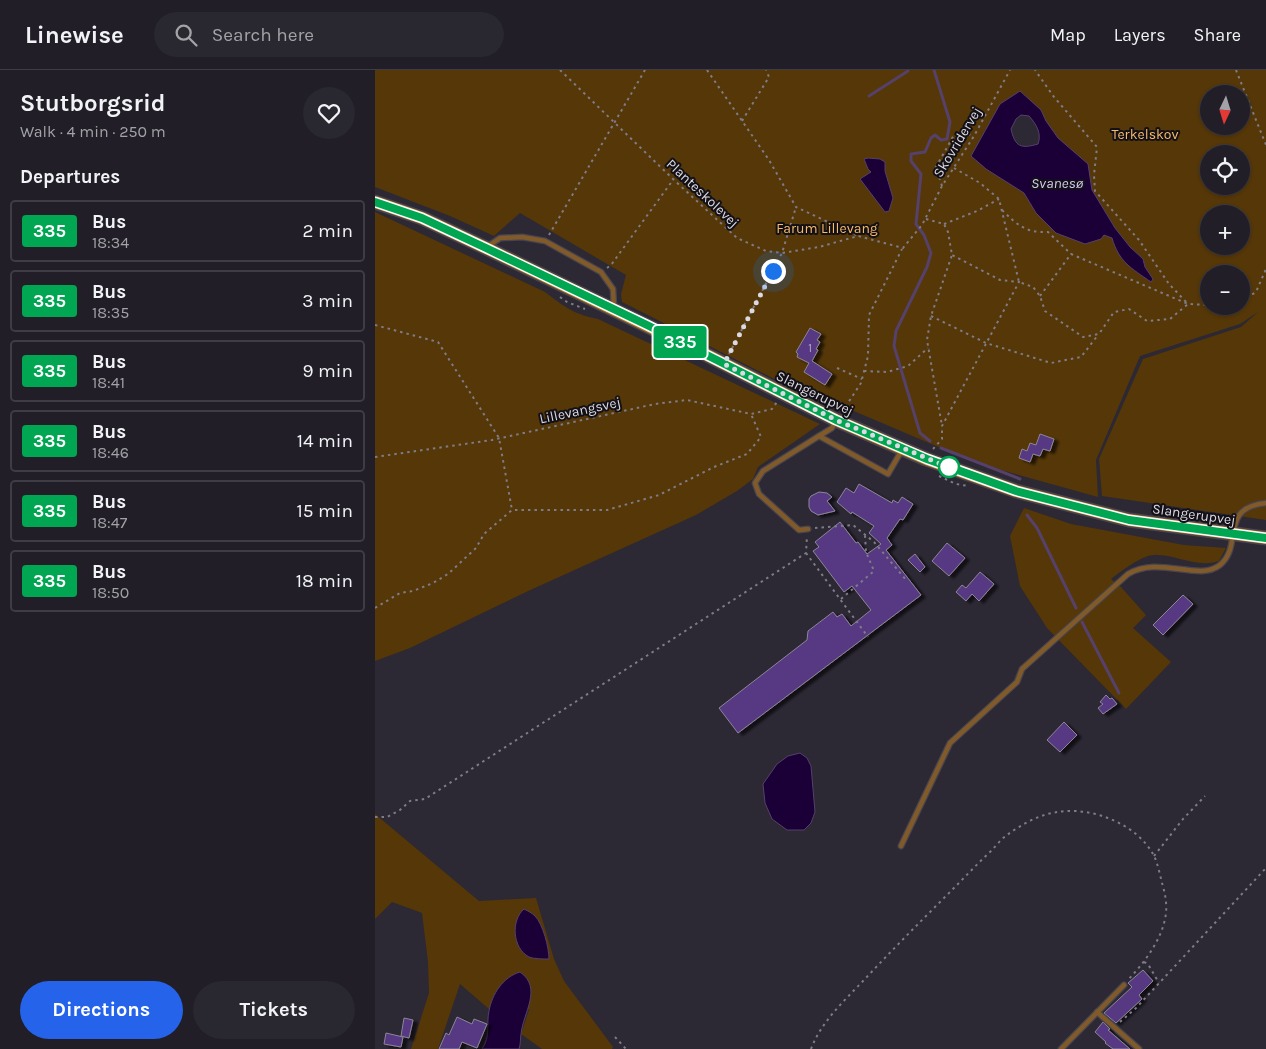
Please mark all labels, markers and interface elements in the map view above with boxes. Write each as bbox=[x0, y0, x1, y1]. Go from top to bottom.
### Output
search box bbox=[154, 12, 504, 57]
text: Linewise bbox=[25, 21, 124, 49]
icon: search bbox=[172, 21, 200, 49]
text: Search here bbox=[212, 24, 314, 46]
text: Map bbox=[1050, 24, 1086, 46]
text: Layers bbox=[1114, 24, 1166, 46]
text: Share bbox=[1194, 24, 1241, 46]
north arrow bbox=[1200, 85, 1250, 135]
map controls bbox=[1200, 85, 1250, 315]
button: heart bbox=[303, 87, 355, 139]
text: Stutborgsrid bbox=[20, 89, 166, 117]
street label: Skovridervej bbox=[930, 104, 985, 181]
text: Walk · 4 min · 250 m bbox=[20, 122, 166, 141]
park label: Terkelskov bbox=[1111, 126, 1179, 143]
button: locate bbox=[1200, 145, 1250, 195]
street label: Planteskolevej bbox=[663, 155, 742, 231]
text: Departures bbox=[20, 166, 120, 188]
water label: Svanesø bbox=[1031, 174, 1084, 192]
button: + bbox=[1200, 205, 1250, 255]
text: Bus bbox=[92, 211, 126, 233]
text: 335 bbox=[33, 220, 66, 242]
text: 2 min bbox=[303, 220, 353, 242]
park label: Farum Lillevang bbox=[776, 220, 878, 237]
text: 18:34 bbox=[92, 233, 129, 252]
your location bbox=[761, 259, 786, 284]
button: − bbox=[1200, 265, 1250, 315]
text: Bus bbox=[92, 281, 126, 303]
text: 335 bbox=[33, 290, 66, 312]
text: 3 min bbox=[302, 290, 353, 312]
text: 18:35 bbox=[92, 303, 129, 322]
line badge: 335 bbox=[651, 326, 709, 358]
text: 335 bbox=[664, 331, 696, 353]
house number: 1 bbox=[808, 342, 812, 355]
text: Bus bbox=[92, 351, 126, 373]
text: 335 bbox=[33, 360, 66, 382]
text: 9 min bbox=[303, 360, 353, 382]
street label: Slangerupvej bbox=[773, 367, 856, 419]
text: 18:41 bbox=[92, 373, 125, 392]
street label: Lillevangsvej bbox=[538, 394, 622, 427]
text: Bus bbox=[92, 421, 126, 443]
text: 335 bbox=[33, 430, 66, 452]
text: 14 min bbox=[297, 430, 353, 452]
text: 18:46 bbox=[92, 443, 129, 462]
unlabelled marker bbox=[938, 456, 960, 478]
text: Bus bbox=[92, 491, 126, 513]
text: 335 bbox=[33, 500, 66, 522]
text: 15 min bbox=[297, 500, 353, 522]
street label: Slangerupvej bbox=[1151, 500, 1237, 529]
text: 18:47 bbox=[92, 513, 127, 532]
text: Bus bbox=[92, 561, 126, 583]
text: 335 bbox=[33, 570, 66, 592]
text: 18 min bbox=[296, 570, 353, 592]
text: 18:50 bbox=[92, 583, 129, 602]
button: Directions bbox=[20, 981, 183, 1039]
button: Tickets bbox=[193, 981, 355, 1039]

